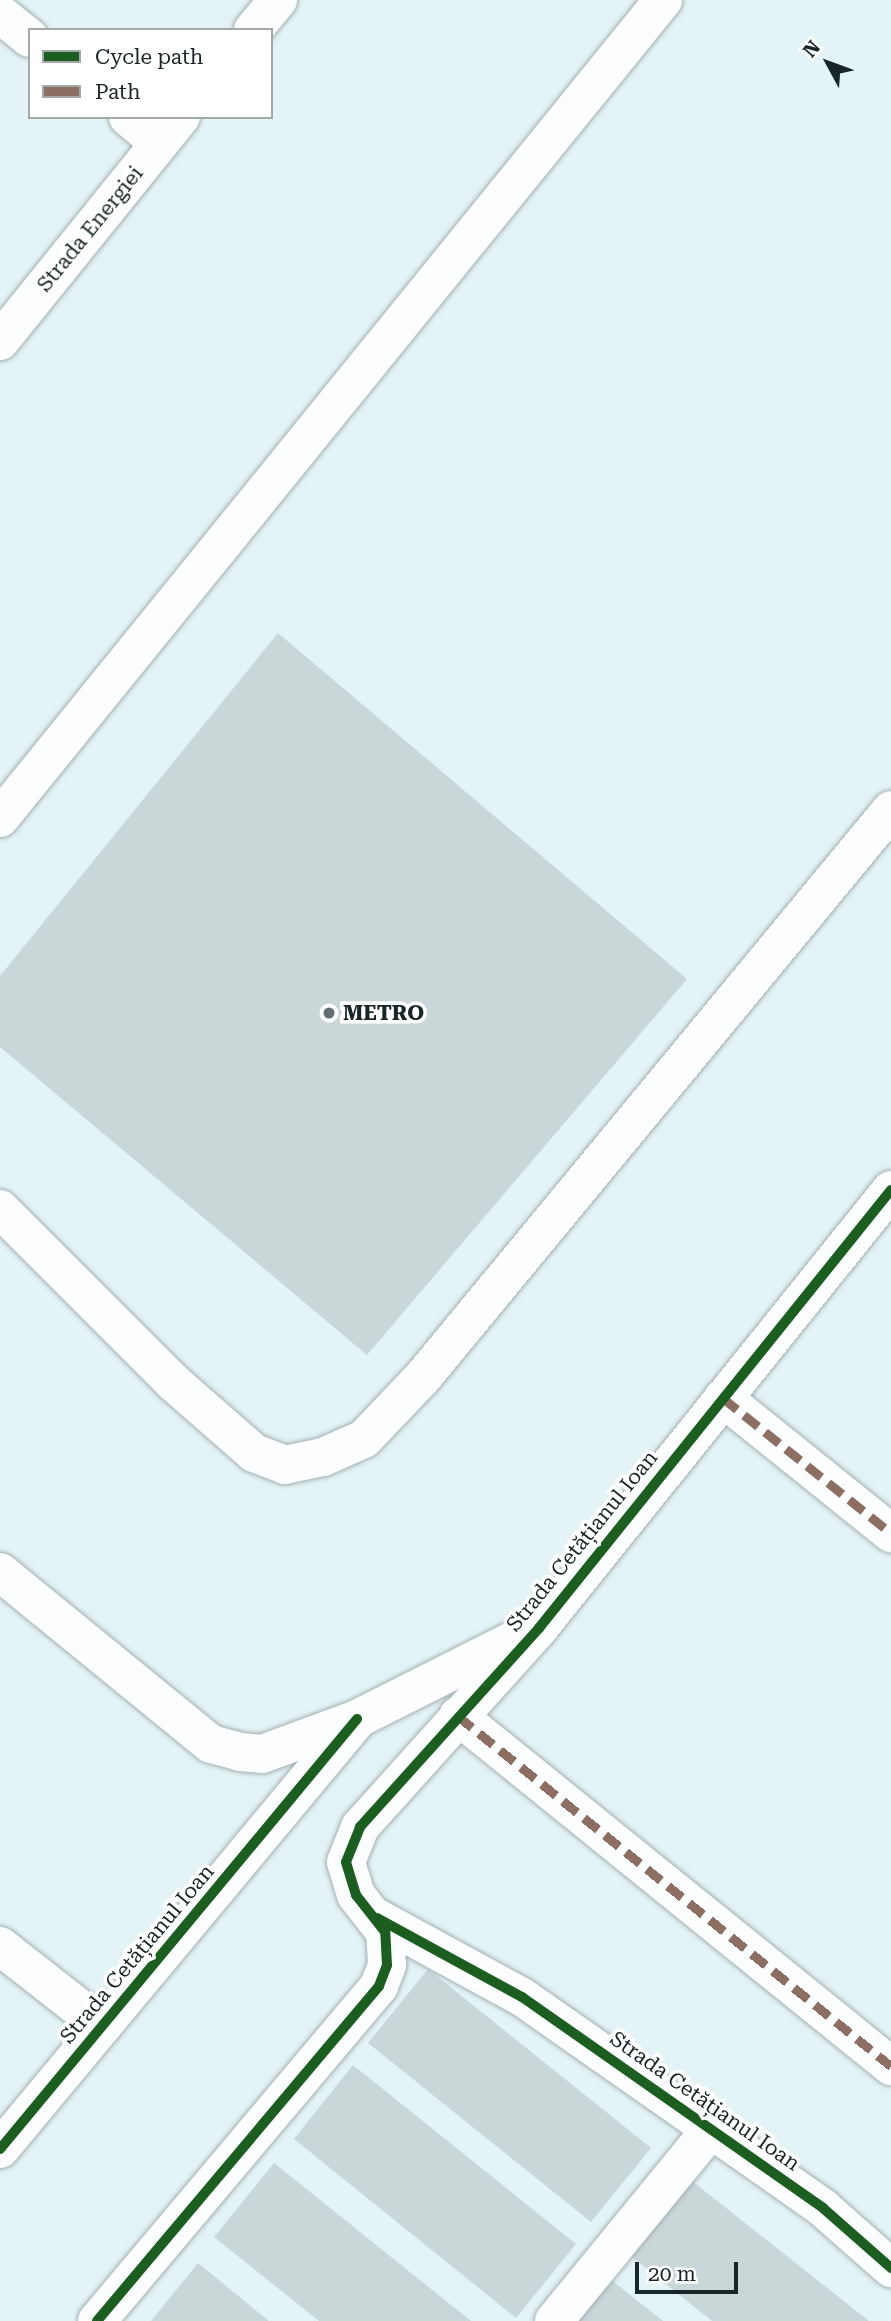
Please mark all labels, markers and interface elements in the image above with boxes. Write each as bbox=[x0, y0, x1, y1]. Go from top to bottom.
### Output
legend bbox=[28, 28, 273, 119]
north arrow bbox=[793, 28, 863, 98]
text: N bbox=[798, 36, 825, 62]
text: Cycle path bbox=[95, 45, 203, 69]
text: Path bbox=[95, 80, 141, 104]
street label: Strada Energiei bbox=[32, 161, 148, 297]
place label: METRO bbox=[343, 1000, 424, 1026]
marker: METRO bbox=[321, 1005, 337, 1021]
street label: Strada Cetățianul Ioan bbox=[501, 1445, 663, 1637]
street label: Strada Cetățianul Ioan bbox=[55, 1859, 219, 2049]
street label: Strada Cetățianul Ioan bbox=[605, 2026, 805, 2176]
scale bar bbox=[639, 2248, 742, 2292]
text: 20 m bbox=[648, 2262, 696, 2286]

